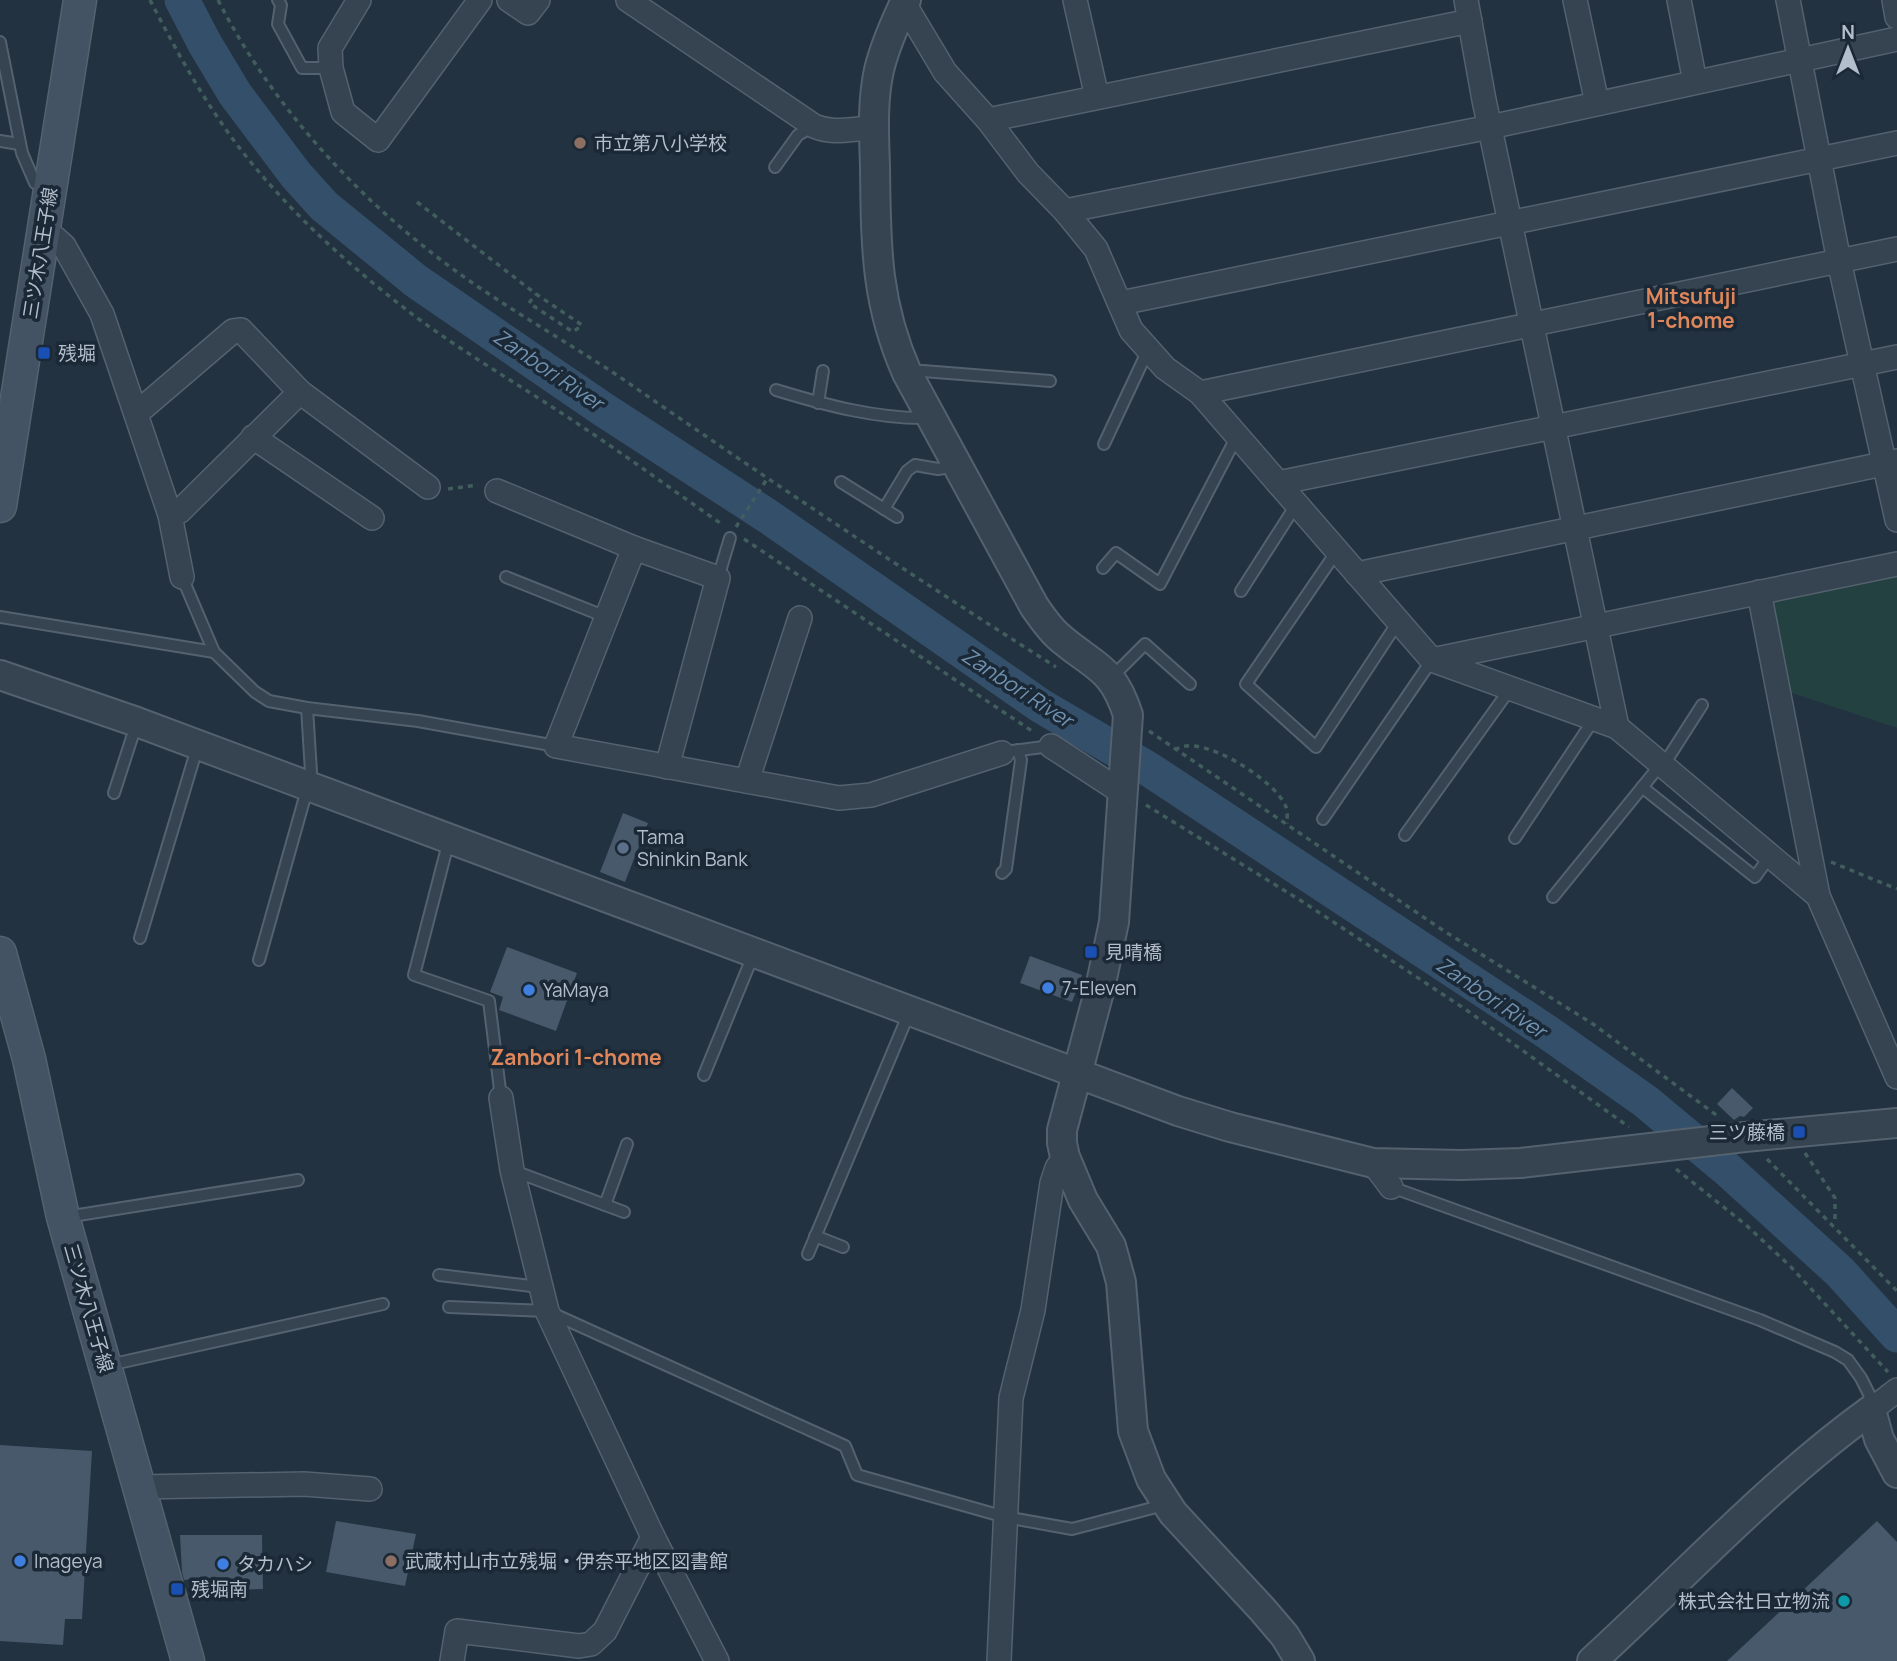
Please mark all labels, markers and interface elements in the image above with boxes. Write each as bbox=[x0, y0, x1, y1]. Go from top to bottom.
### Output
north arrow bbox=[1813, 14, 1883, 84]
text: N bbox=[1841, 19, 1855, 45]
place label: 市立第八小学校 bbox=[594, 130, 727, 156]
marker: 市立第八小学校 bbox=[572, 135, 588, 151]
street label: 三ツ木八王子線 bbox=[17, 185, 63, 321]
district label: Mitsufuji 1-chome bbox=[1646, 282, 1736, 334]
water label: Zanbori River bbox=[488, 322, 611, 418]
place label: 残堀 bbox=[58, 340, 96, 366]
marker: 残堀 bbox=[36, 345, 52, 361]
water label: Zanbori River bbox=[957, 641, 1080, 735]
place label: Tama Shinkin Bank bbox=[637, 824, 748, 872]
marker: Tama Shinkin Bank bbox=[615, 840, 631, 856]
place label: 見晴橋 bbox=[1105, 939, 1162, 965]
marker: 見晴橋 bbox=[1083, 944, 1099, 960]
water label: Zanbori River bbox=[1431, 950, 1554, 1046]
place label: 7-Eleven bbox=[1062, 975, 1137, 1001]
place label: YaMaya bbox=[543, 977, 609, 1003]
marker: 7-Eleven bbox=[1040, 980, 1056, 996]
marker: YaMaya bbox=[521, 982, 537, 998]
district label: Zanbori 1-chome bbox=[490, 1043, 662, 1071]
place label: 三ツ藤橋 bbox=[1709, 1119, 1785, 1145]
marker: 三ツ藤橋 bbox=[1791, 1124, 1807, 1140]
street label: 三ツ木八王子線 bbox=[58, 1240, 120, 1376]
place label: Inageya bbox=[34, 1548, 103, 1574]
place label: 武蔵村山市立残堀・伊奈平地区図書館 bbox=[405, 1548, 728, 1574]
place label: タカハシ bbox=[237, 1551, 313, 1577]
marker: Inageya bbox=[12, 1553, 28, 1569]
marker: 武蔵村山市立残堀・伊奈平地区図書館 bbox=[383, 1553, 399, 1569]
marker: タカハシ bbox=[215, 1556, 231, 1572]
place label: 残堀南 bbox=[191, 1576, 248, 1602]
marker: 残堀南 bbox=[169, 1581, 185, 1597]
place label: 株式会社日立物流 bbox=[1678, 1588, 1830, 1614]
marker: 株式会社日立物流 bbox=[1836, 1593, 1852, 1609]

